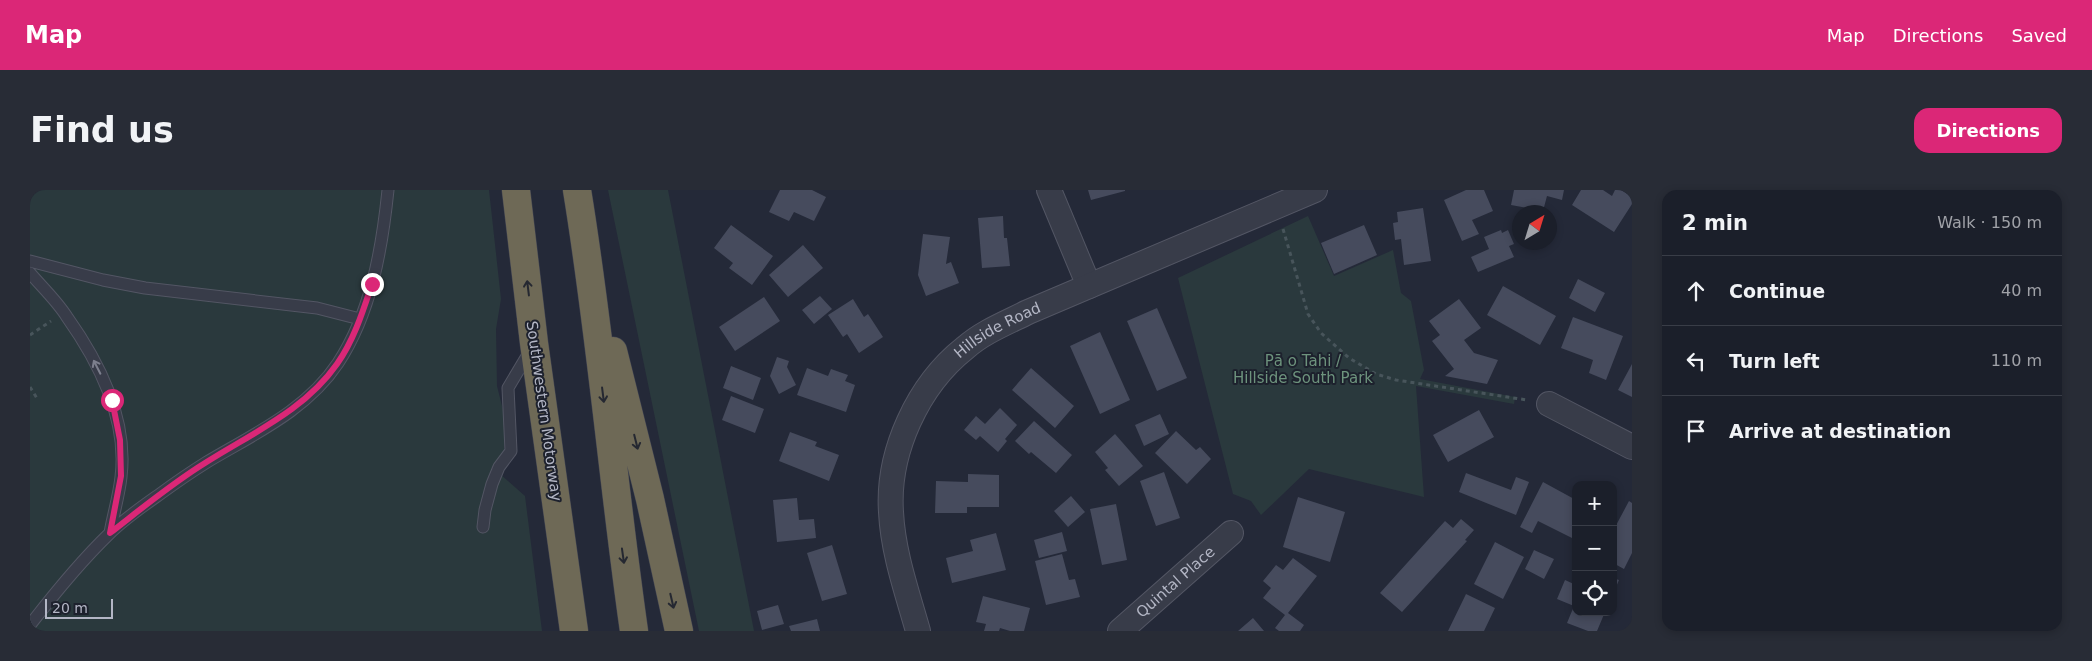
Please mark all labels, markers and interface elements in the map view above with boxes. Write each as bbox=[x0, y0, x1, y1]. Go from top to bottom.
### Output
text: Map bbox=[25, 21, 82, 49]
text: Map bbox=[1827, 25, 1865, 46]
text: Directions bbox=[1893, 25, 1983, 46]
text: Saved bbox=[2011, 25, 2067, 46]
button: Directions bbox=[1914, 108, 2062, 153]
text: Find us bbox=[30, 110, 174, 150]
north arrow bbox=[1512, 205, 1557, 250]
text: 2 min bbox=[1682, 211, 1748, 235]
text: Walk · 150 m bbox=[1937, 213, 2042, 232]
route end bbox=[361, 273, 384, 296]
icon: ahead bbox=[1682, 277, 1710, 305]
one-way arrow bbox=[523, 280, 533, 296]
text: Continue bbox=[1729, 280, 1825, 302]
text: 40 m bbox=[2001, 281, 2042, 300]
street label: Hillside Road bbox=[951, 299, 1043, 362]
street label: Southwestern Motorway bbox=[522, 320, 566, 502]
icon: left bbox=[1682, 347, 1710, 375]
text: Turn left bbox=[1729, 350, 1820, 372]
text: 110 m bbox=[1991, 351, 2042, 370]
park label: Pā o Tahi / Hillside South Park bbox=[1233, 352, 1373, 387]
one-way arrow bbox=[92, 360, 102, 375]
one-way arrow bbox=[598, 386, 608, 402]
route start bbox=[101, 389, 124, 412]
icon: arrive bbox=[1682, 417, 1710, 445]
text: Arrive at destination bbox=[1729, 420, 1951, 442]
one-way arrow bbox=[632, 434, 641, 450]
map controls bbox=[1572, 481, 1617, 616]
button: + bbox=[1572, 481, 1617, 526]
button: − bbox=[1572, 526, 1617, 571]
street label: Quintal Place bbox=[1132, 543, 1219, 622]
one-way arrow bbox=[618, 547, 628, 563]
button: locate bbox=[1572, 571, 1617, 616]
one-way arrow bbox=[668, 592, 678, 608]
scale bar bbox=[45, 596, 112, 619]
text: 20 m bbox=[52, 600, 88, 616]

